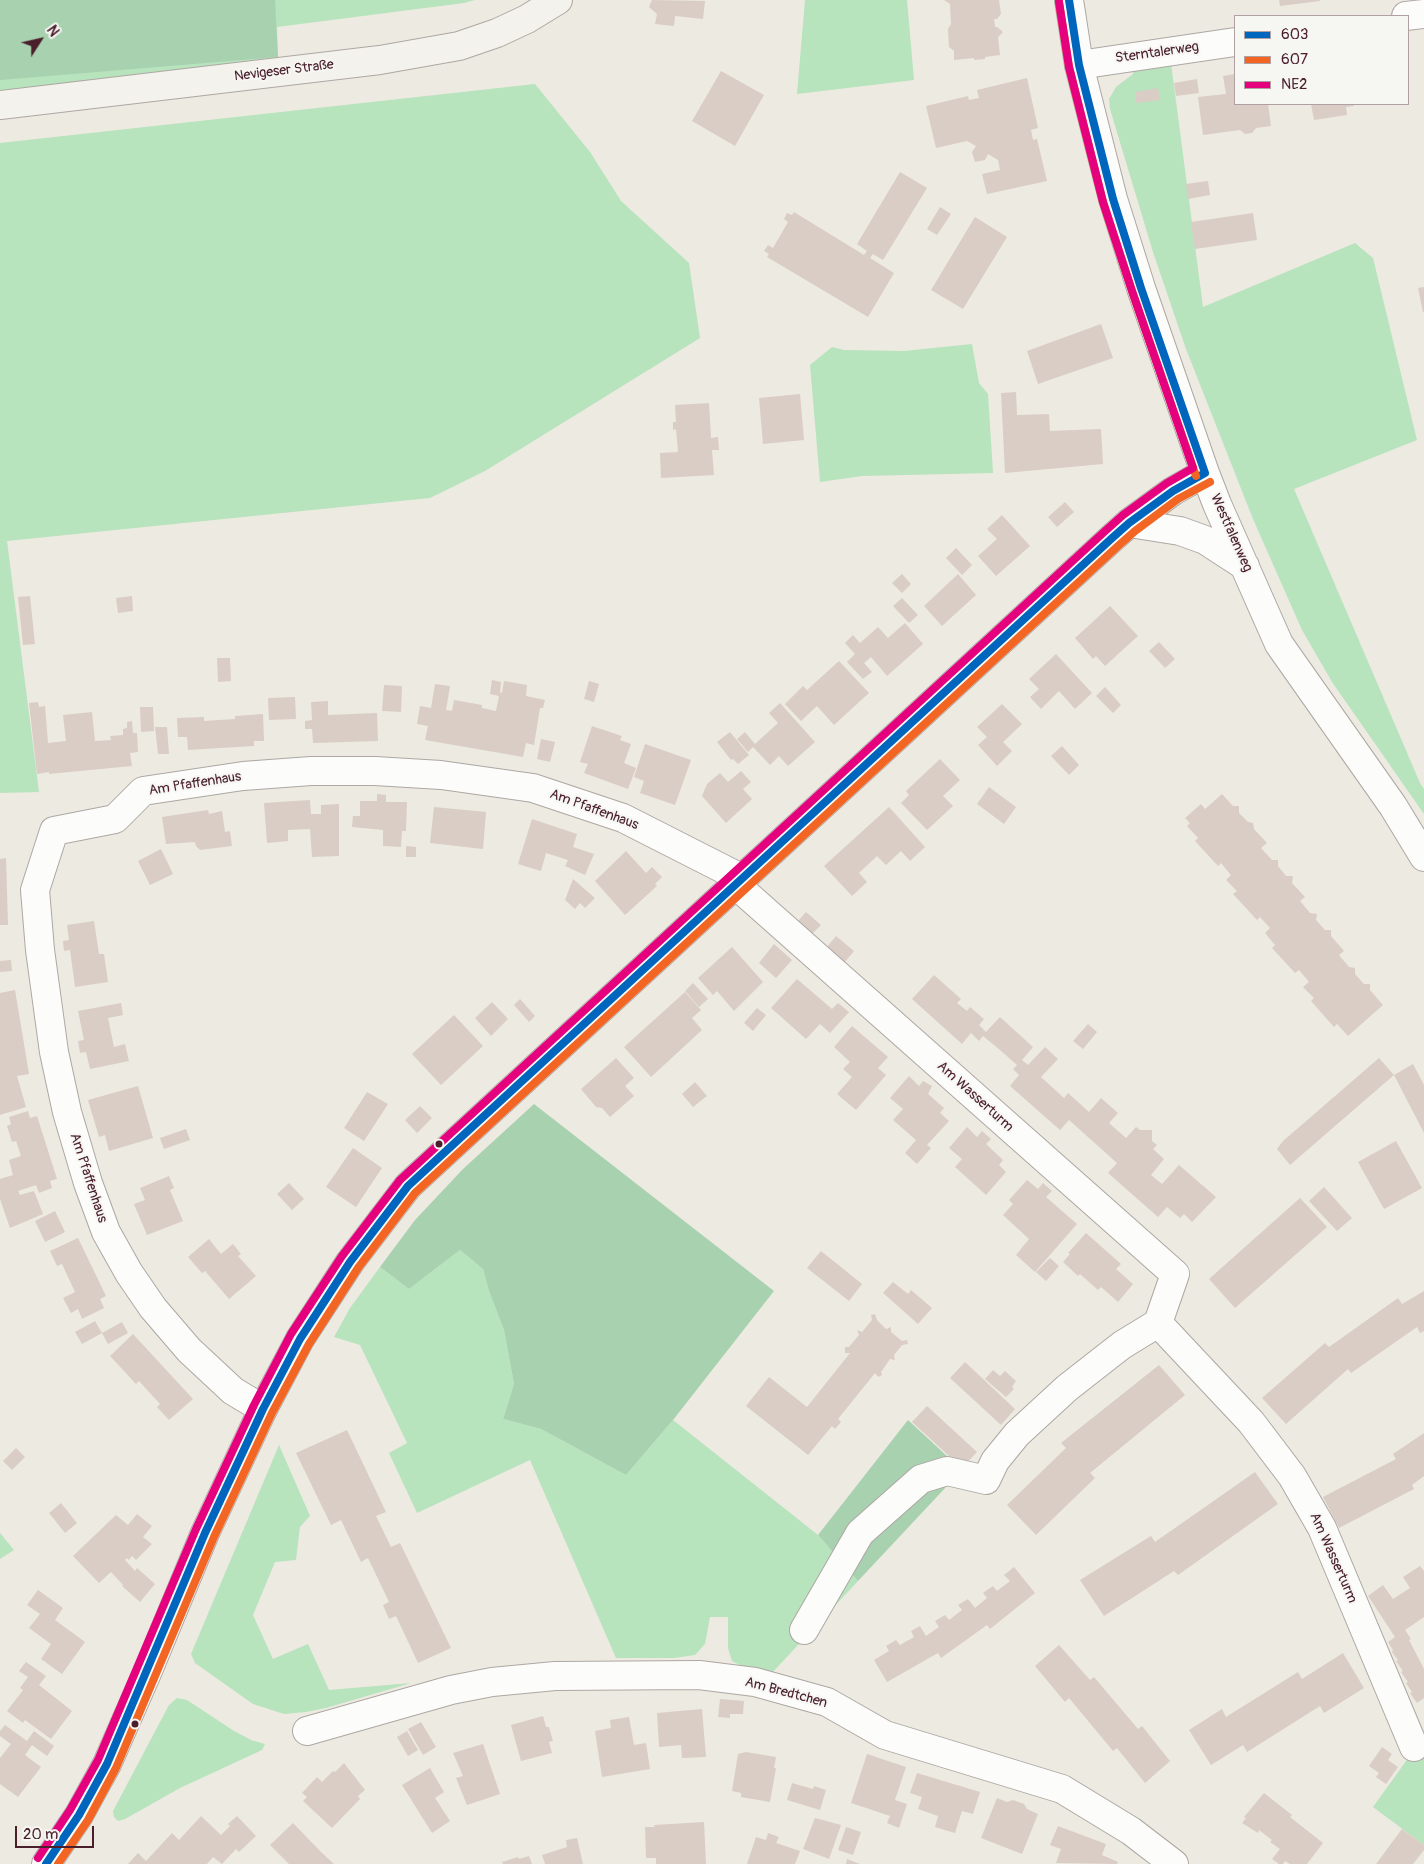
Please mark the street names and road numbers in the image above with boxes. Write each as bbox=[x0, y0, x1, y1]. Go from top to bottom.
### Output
street label: Sterntalerweg bbox=[1114, 39, 1200, 67]
street label: Nevigeser Straße bbox=[233, 57, 335, 85]
street label: Westfalenweg bbox=[1206, 491, 1256, 575]
street label: Am Pfaffenhaus bbox=[148, 768, 242, 800]
street label: Am Pfaffenhaus bbox=[547, 786, 641, 834]
street label: Am Wasserturm bbox=[933, 1058, 1017, 1136]
street label: Am Pfaffenhaus bbox=[66, 1131, 110, 1225]
street label: Am Wasserturm bbox=[1306, 1510, 1360, 1606]
street label: Am Bredtchen bbox=[743, 1674, 829, 1712]

